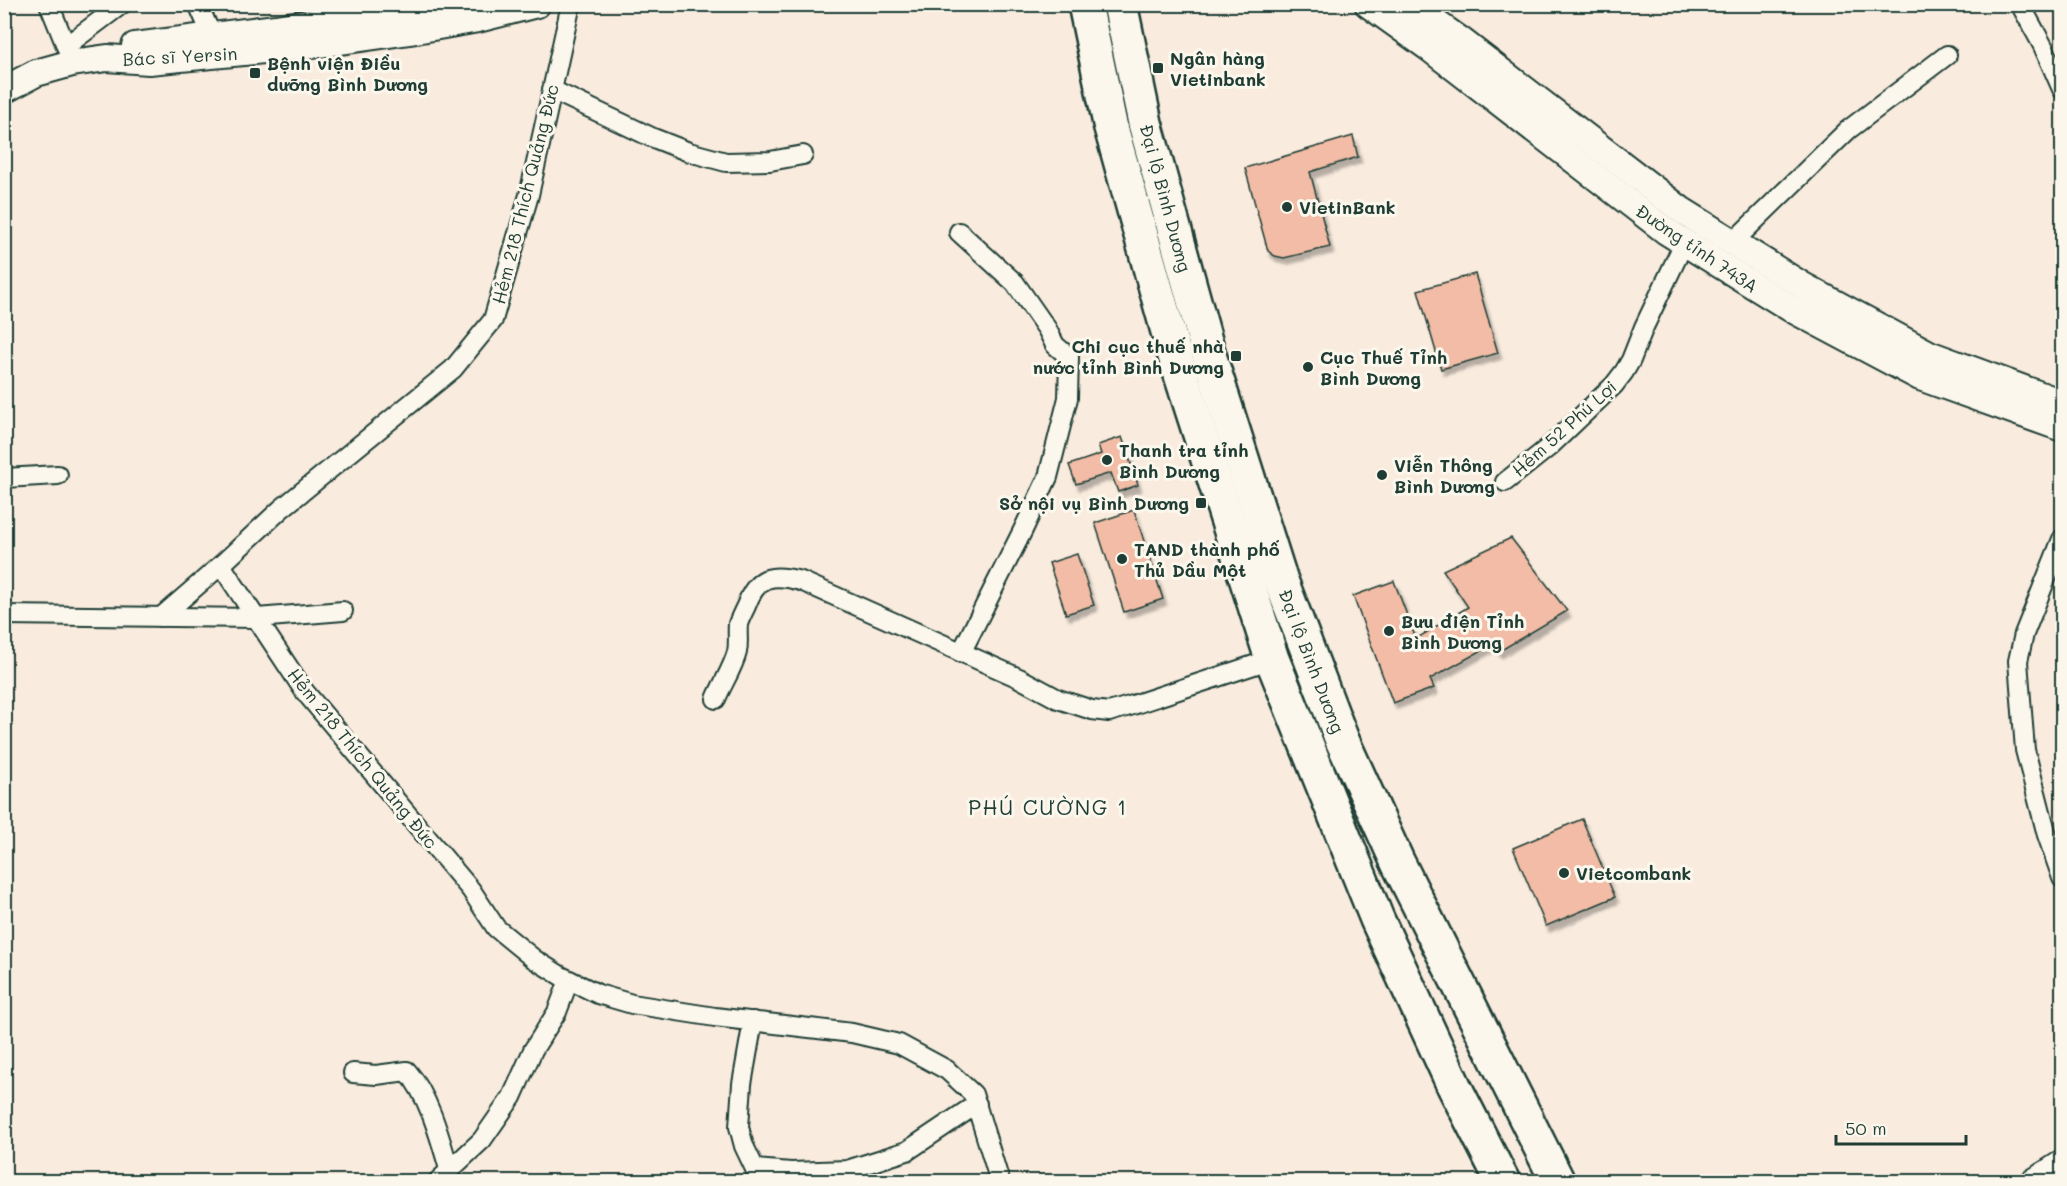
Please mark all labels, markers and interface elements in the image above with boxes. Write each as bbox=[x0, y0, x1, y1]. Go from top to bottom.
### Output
street label: Bác sĩ Yersin bbox=[122, 41, 238, 71]
place label: Ngân hàng Vietinbank bbox=[1170, 46, 1266, 91]
place label: Bệnh viện Điều dưỡng Bình Dương bbox=[267, 51, 428, 96]
marker: Ngân hàng Vietinbank bbox=[1151, 61, 1165, 75]
marker: Bệnh viện Điều dưỡng Bình Dương bbox=[248, 66, 262, 80]
street label: Hẻm 218 Thích Quảng Đức bbox=[486, 82, 564, 306]
street label: Đại lộ Bình Dương bbox=[1135, 121, 1197, 275]
place label: VietinBank bbox=[1299, 195, 1395, 219]
street label: Đường tỉnh 743A bbox=[1631, 198, 1763, 298]
marker: VietinBank bbox=[1280, 200, 1294, 214]
place label: Chi cục thuế nhà nước tỉnh Bình Dương bbox=[1033, 334, 1224, 379]
place label: Cục Thuế Tỉnh Bình Dương bbox=[1320, 345, 1447, 390]
marker: Chi cục thuế nhà nước tỉnh Bình Dương bbox=[1229, 349, 1243, 363]
marker: Cục Thuế Tỉnh Bình Dương bbox=[1301, 360, 1315, 374]
street label: Hẻm 52 Phú Lợi bbox=[1507, 375, 1621, 481]
place label: Thanh tra tỉnh Bình Dương bbox=[1119, 438, 1248, 483]
marker: Thanh tra tỉnh Bình Dương bbox=[1100, 453, 1114, 467]
place label: Viễn Thông Bình Dương bbox=[1394, 453, 1495, 498]
marker: Viễn Thông Bình Dương bbox=[1375, 468, 1389, 482]
place label: Sở nội vụ Bình Dương bbox=[999, 491, 1189, 515]
marker: Sở nội vụ Bình Dương bbox=[1194, 496, 1208, 510]
place label: TAND thành phố Thủ Dầu Một bbox=[1134, 537, 1280, 582]
marker: TAND thành phố Thủ Dầu Một bbox=[1115, 552, 1129, 566]
street label: Đại lộ Bình Dương bbox=[1273, 586, 1351, 736]
place label: Bưu điện Tỉnh Bình Dương bbox=[1401, 609, 1524, 654]
marker: Bưu điện Tỉnh Bình Dương bbox=[1382, 624, 1396, 638]
street label: Hẻm 218 Thích Quảng Đức bbox=[283, 663, 443, 853]
district label: PHÚ CƯỜNG 1 bbox=[968, 793, 1128, 820]
place label: Vietcombank bbox=[1576, 861, 1691, 885]
marker: Vietcombank bbox=[1557, 866, 1571, 880]
scale bar bbox=[1836, 1108, 1966, 1146]
text: 50 m bbox=[1845, 1116, 1887, 1140]

